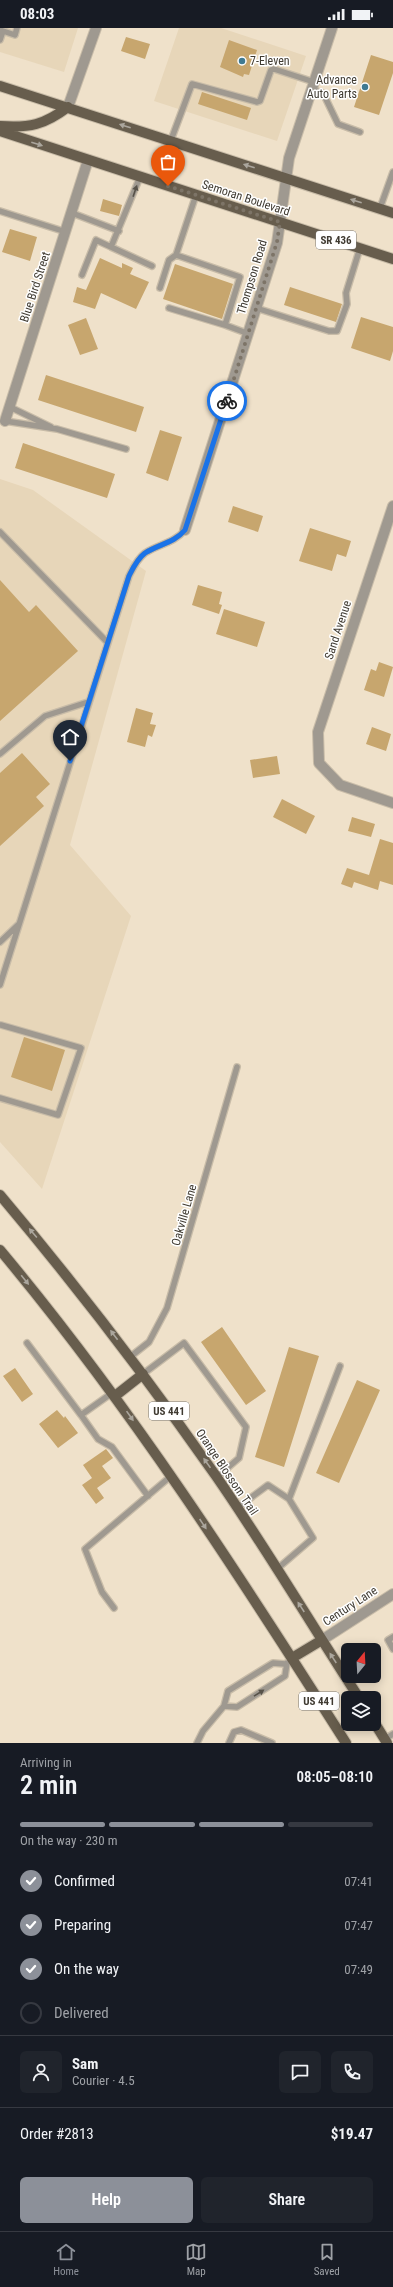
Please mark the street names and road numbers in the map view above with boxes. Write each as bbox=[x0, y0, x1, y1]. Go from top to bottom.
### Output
street label: Semoran Boulevard bbox=[200, 177, 292, 219]
road number: SR 436 bbox=[316, 231, 356, 249]
street label: Thompson Road bbox=[234, 238, 270, 316]
street label: Blue Bird Street bbox=[17, 250, 53, 324]
street label: Sand Avenue bbox=[322, 598, 354, 661]
street label: Oakville Lane bbox=[169, 1182, 200, 1247]
road number: US 441 bbox=[149, 1402, 189, 1420]
street label: Orange Blossom Trail bbox=[193, 1426, 261, 1518]
street label: Century Lane bbox=[320, 1583, 380, 1629]
road number: US 441 bbox=[299, 1692, 339, 1710]

